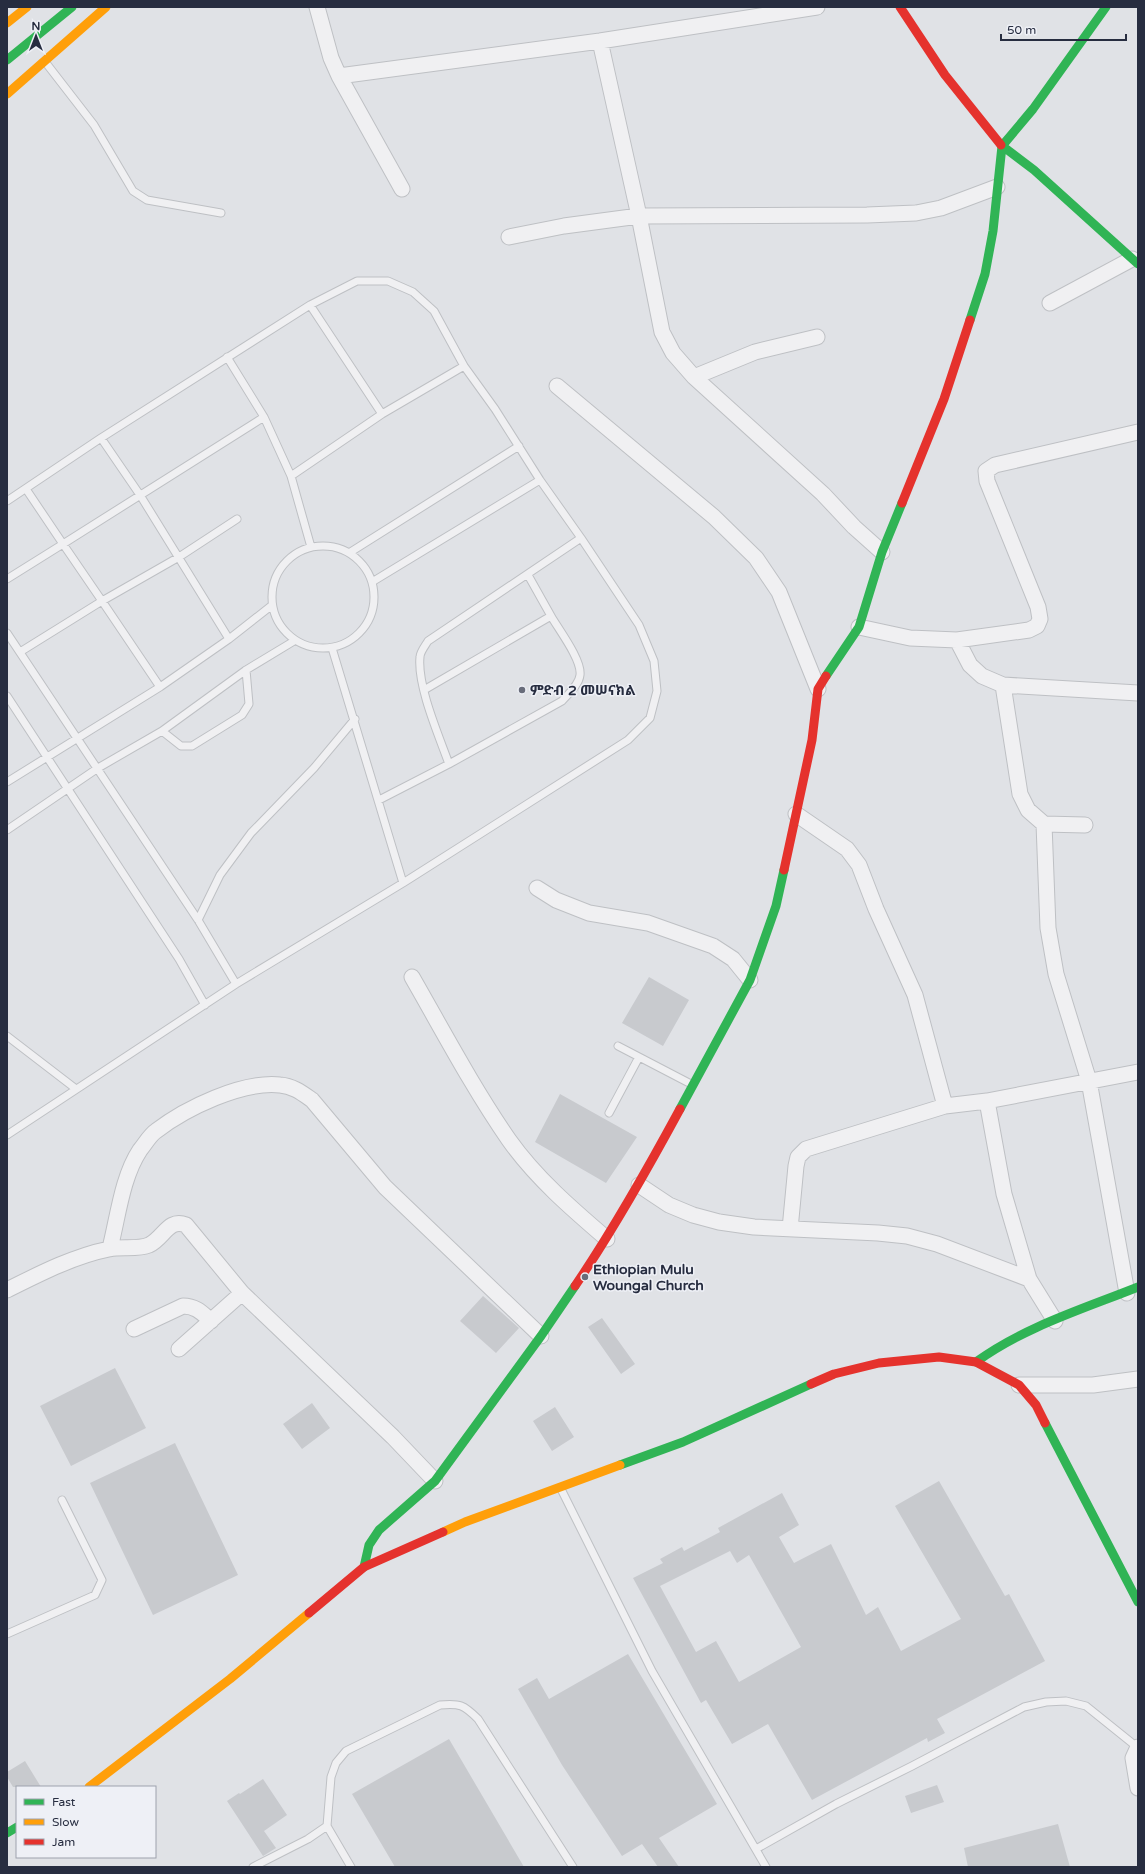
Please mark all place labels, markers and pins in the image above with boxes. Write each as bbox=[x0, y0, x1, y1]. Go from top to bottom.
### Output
place label: ምድብ 2 መሠናክል bbox=[530, 682, 636, 699]
marker: ምድብ 2 መሠናክል bbox=[517, 685, 527, 695]
place label: Ethiopian Mulu Woungal Church bbox=[593, 1261, 704, 1294]
marker: Ethiopian Mulu Woungal Church bbox=[580, 1272, 590, 1282]

